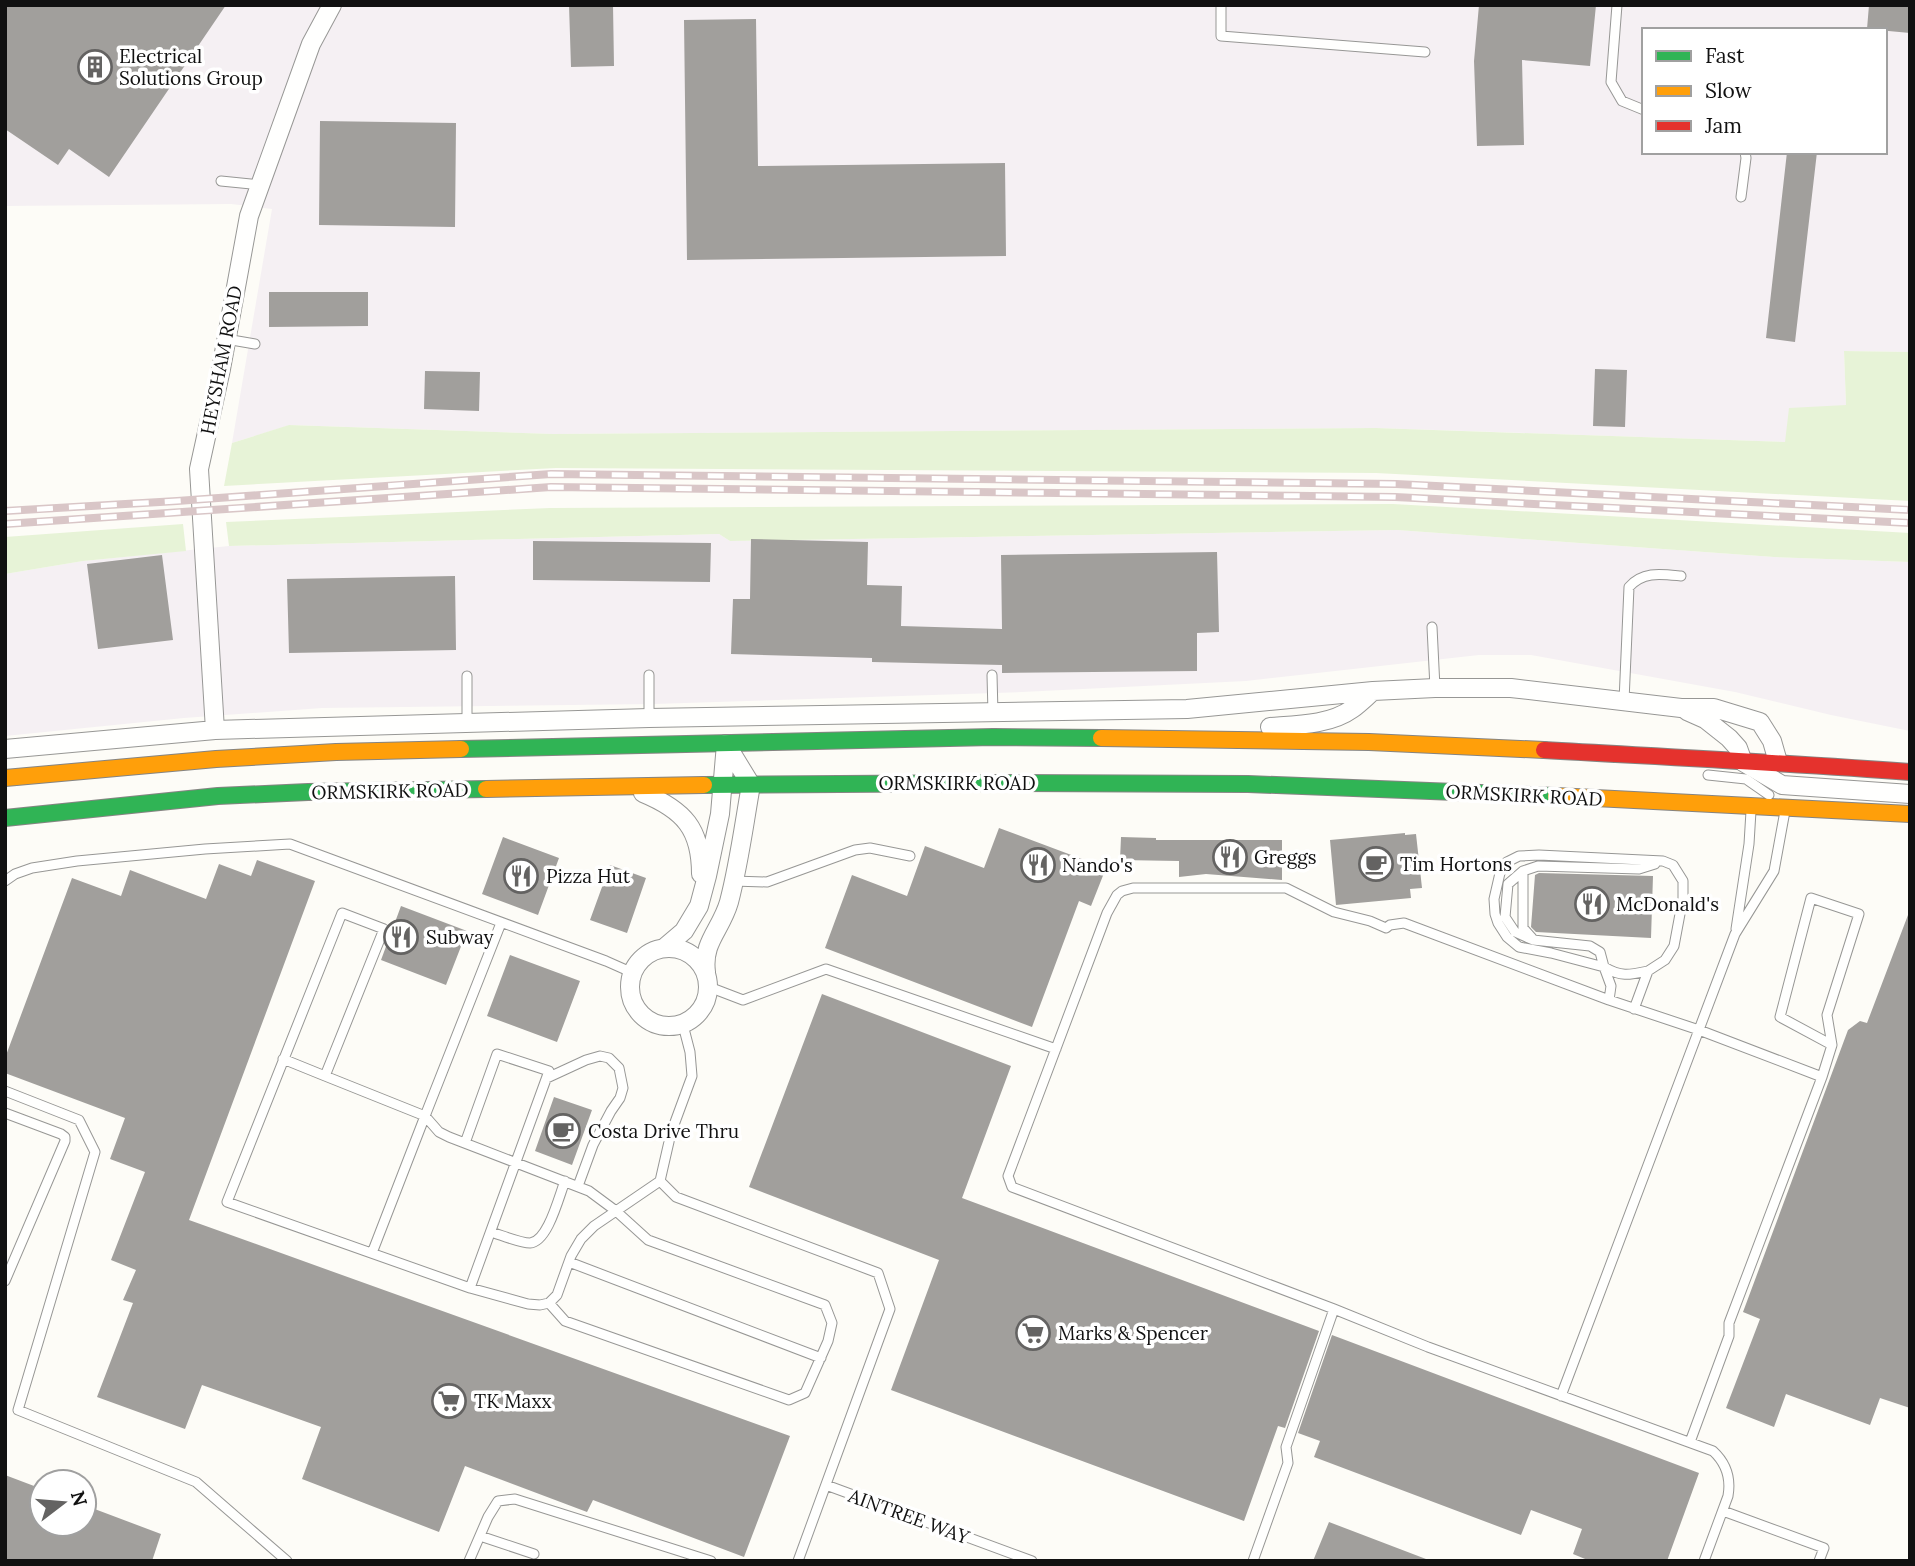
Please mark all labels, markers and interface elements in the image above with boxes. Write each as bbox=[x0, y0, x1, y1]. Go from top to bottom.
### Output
legend bbox=[1642, 28, 1887, 154]
text: Fast bbox=[1705, 42, 1745, 69]
place label: Electrical Solutions Group bbox=[119, 44, 263, 90]
building icon: Electrical Solutions Group bbox=[76, 48, 114, 86]
text: Slow bbox=[1705, 77, 1752, 104]
text: Jam bbox=[1704, 112, 1742, 139]
street label: HEYSHAM ROAD bbox=[195, 283, 247, 437]
street label: ORMSKIRK ROAD bbox=[878, 771, 1036, 795]
street label: ORMSKIRK ROAD bbox=[311, 778, 469, 804]
street label: ORMSKIRK ROAD bbox=[1445, 779, 1603, 811]
restaurant icon: Greggs bbox=[1211, 838, 1249, 876]
place label: Greggs bbox=[1254, 845, 1317, 869]
cafe icon: Tim Hortons bbox=[1357, 845, 1395, 883]
restaurant icon: Nando's bbox=[1019, 846, 1057, 884]
place label: Tim Hortons bbox=[1400, 852, 1512, 876]
place label: Nando's bbox=[1062, 853, 1133, 877]
restaurant icon: Pizza Hut bbox=[502, 857, 540, 895]
place label: Pizza Hut bbox=[546, 864, 631, 888]
restaurant icon: McDonald's bbox=[1573, 885, 1611, 923]
place label: McDonald's bbox=[1616, 892, 1719, 916]
restaurant icon: Subway bbox=[382, 918, 420, 956]
place label: Subway bbox=[426, 925, 494, 949]
cafe icon: Costa Drive Thru bbox=[544, 1112, 582, 1150]
place label: Costa Drive Thru bbox=[588, 1119, 739, 1143]
supermarket icon: Marks & Spencer bbox=[1014, 1314, 1052, 1352]
place label: Marks & Spencer bbox=[1058, 1321, 1209, 1345]
supermarket icon: TK Maxx bbox=[430, 1382, 468, 1420]
place label: TK Maxx bbox=[474, 1389, 552, 1413]
north arrow bbox=[28, 1468, 98, 1538]
street label: AINTREE WAY bbox=[844, 1483, 974, 1549]
text: N bbox=[66, 1488, 93, 1509]

